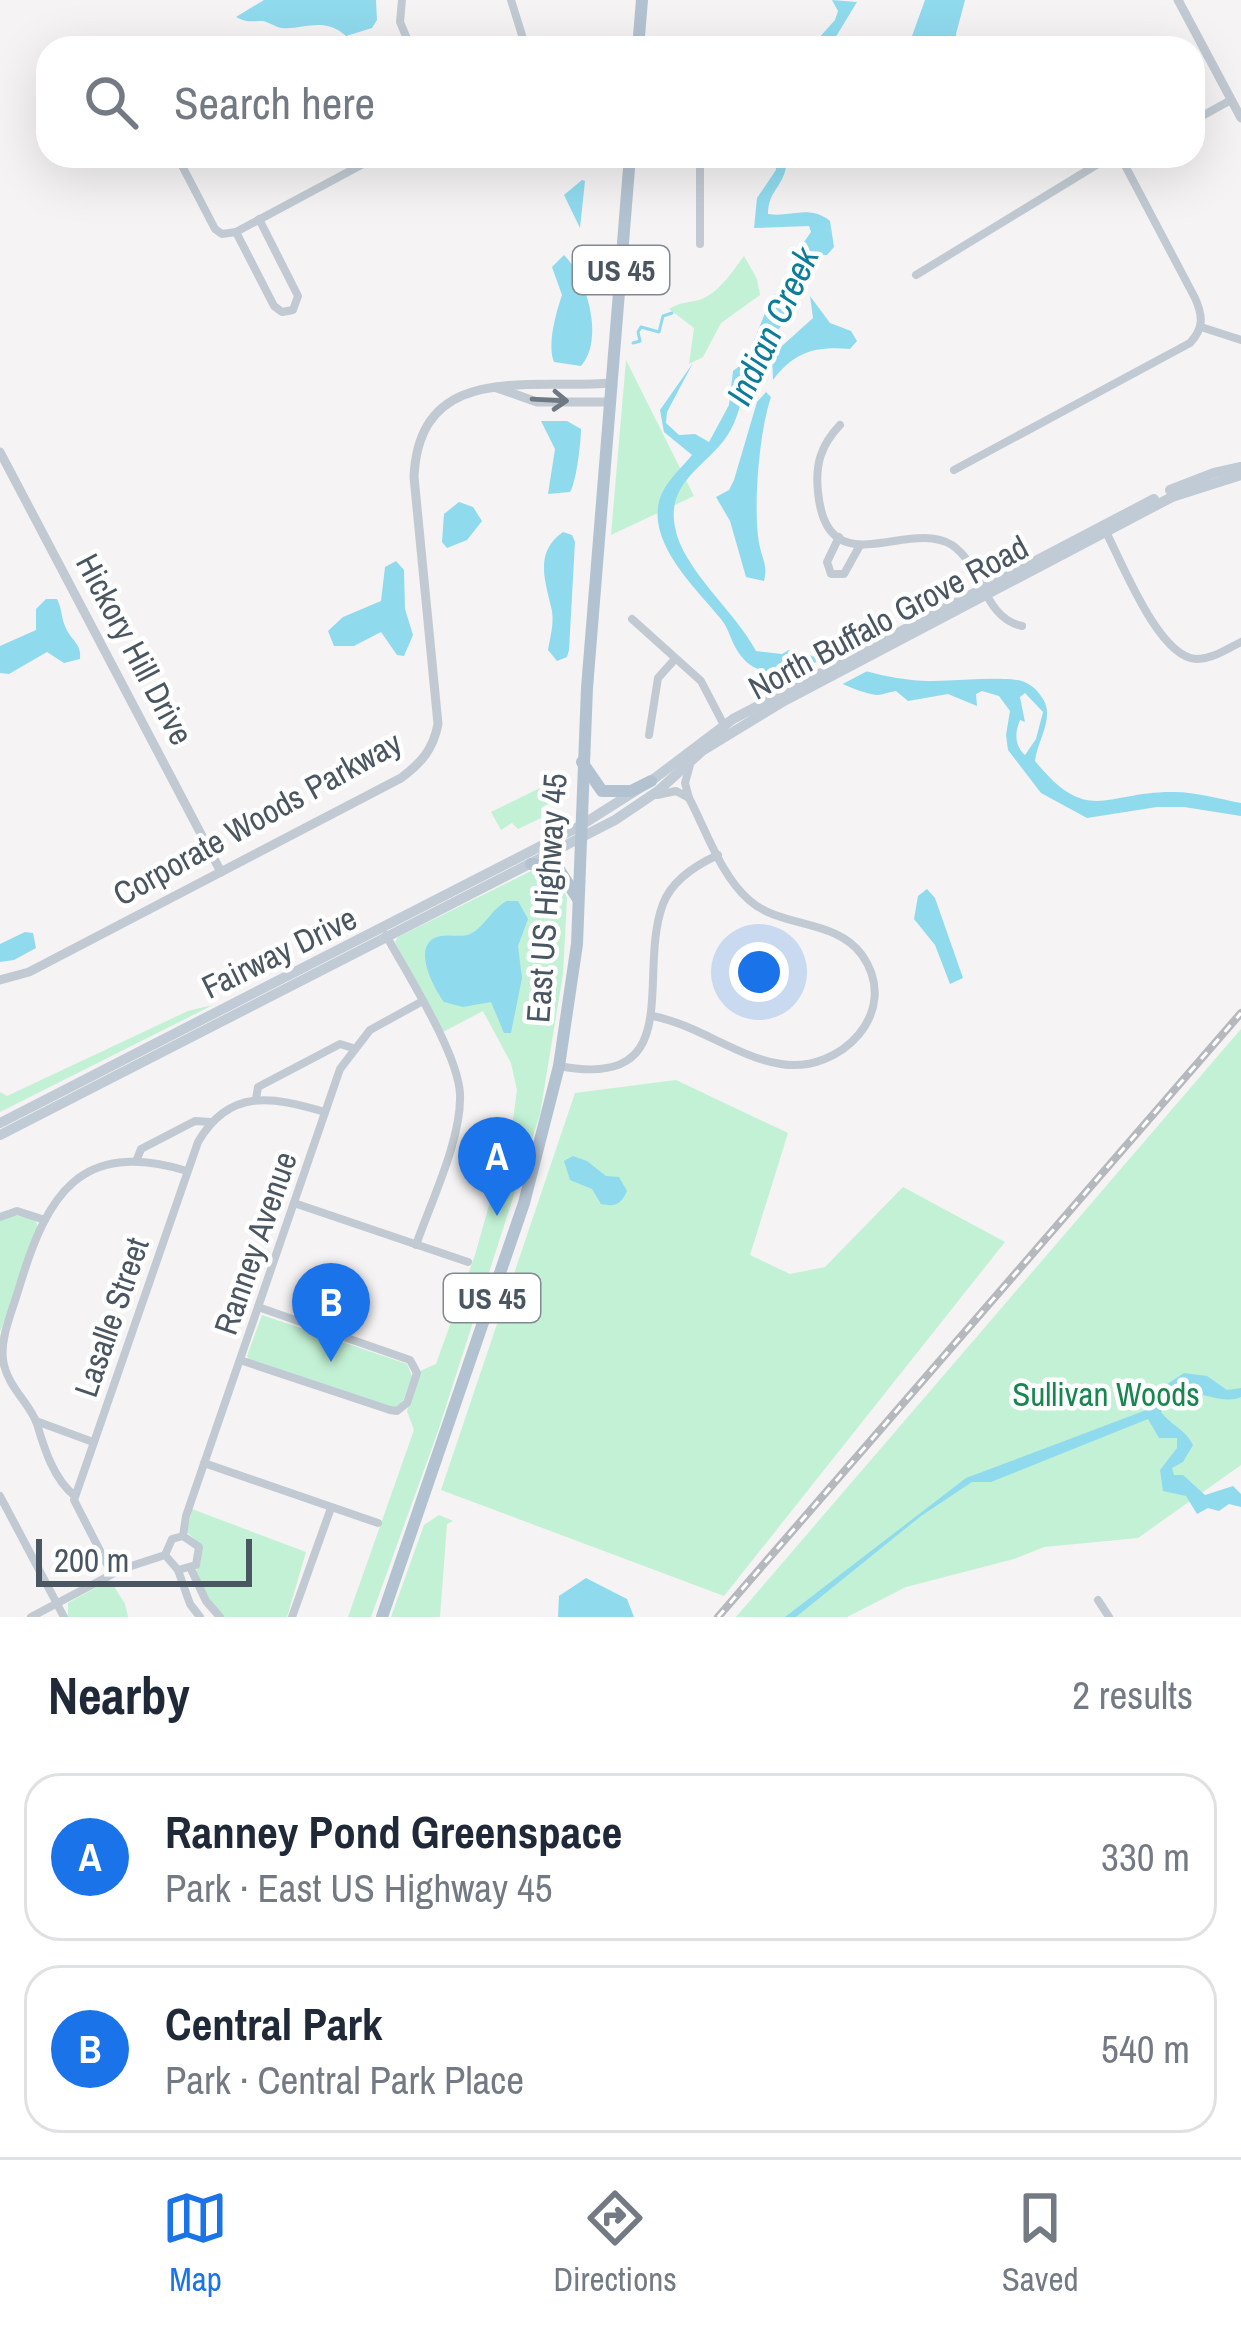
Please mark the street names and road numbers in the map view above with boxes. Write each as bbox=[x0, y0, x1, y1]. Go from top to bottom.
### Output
road number: US 45 bbox=[573, 246, 669, 294]
street label: North Buffalo Grove Road bbox=[740, 525, 1036, 709]
street label: Hickory Hill Drive bbox=[66, 546, 204, 752]
street label: Corporate Woods Parkway bbox=[105, 720, 409, 916]
street label: East US Highway 45 bbox=[515, 772, 577, 1024]
street label: Fairway Drive bbox=[194, 896, 364, 1008]
street label: Ranney Avenue bbox=[203, 1146, 307, 1340]
street label: Lasalle Street bbox=[63, 1232, 159, 1402]
road number: US 45 bbox=[444, 1274, 540, 1322]

